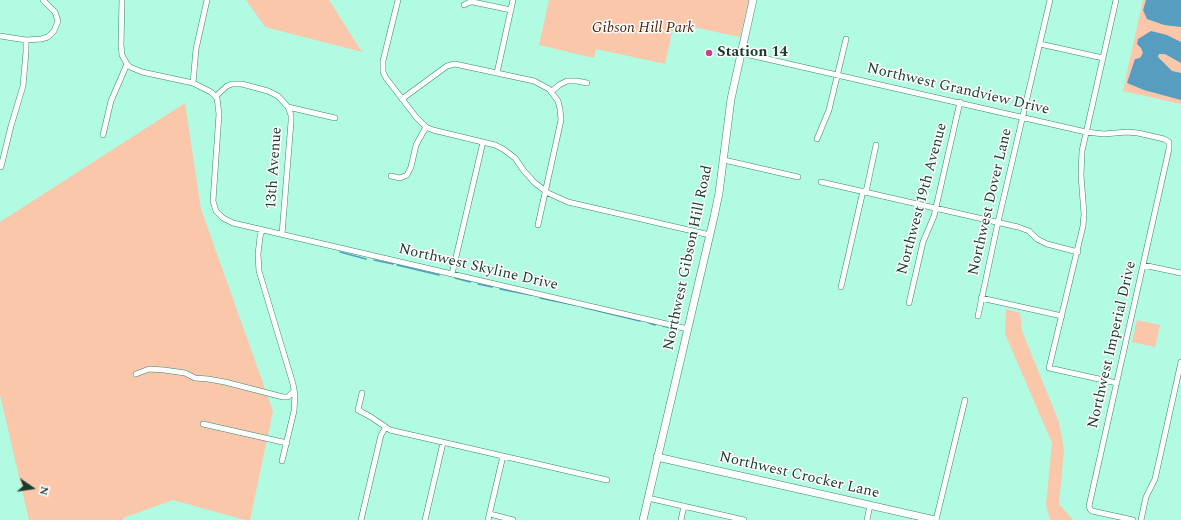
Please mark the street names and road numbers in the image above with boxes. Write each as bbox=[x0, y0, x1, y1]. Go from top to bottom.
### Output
street label: Northwest Grandview Drive bbox=[865, 60, 1051, 120]
street label: Northwest 19th Avenue bbox=[894, 121, 952, 277]
street label: 13th Avenue bbox=[263, 126, 287, 210]
street label: Northwest Dover Lane bbox=[965, 127, 1017, 277]
street label: Northwest Gibson Hill Road bbox=[661, 164, 717, 352]
street label: Northwest Skyline Drive bbox=[397, 241, 559, 295]
street label: Northwest Imperial Drive bbox=[1085, 260, 1141, 430]
street label: Northwest Crocker Lane bbox=[717, 449, 881, 503]

